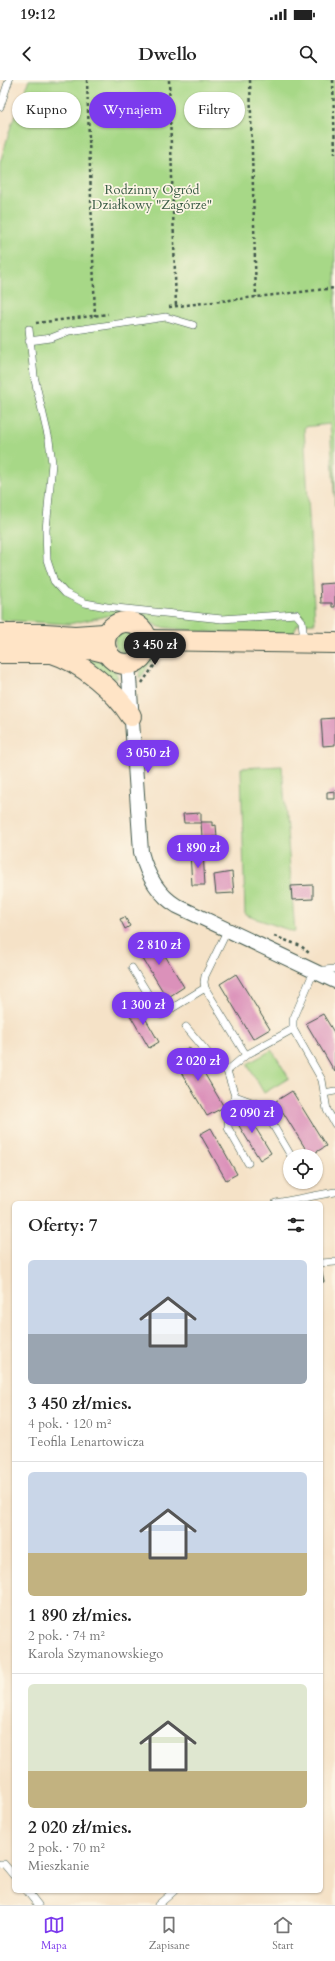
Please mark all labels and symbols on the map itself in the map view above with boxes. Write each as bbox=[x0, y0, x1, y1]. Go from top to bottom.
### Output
park label: Rodzinny Ogród Działkowy "Zagórze" bbox=[92, 181, 212, 214]
pin: 3 450 zł bbox=[114, 632, 196, 666]
pin: 3 050 zł bbox=[107, 740, 189, 774]
pin: 1 890 zł bbox=[157, 835, 239, 869]
pin: 2 810 zł bbox=[118, 932, 200, 966]
pin: 1 300 zł bbox=[102, 992, 184, 1026]
pin: 2 020 zł bbox=[157, 1048, 239, 1082]
pin: 2 090 zł bbox=[211, 1100, 293, 1134]

